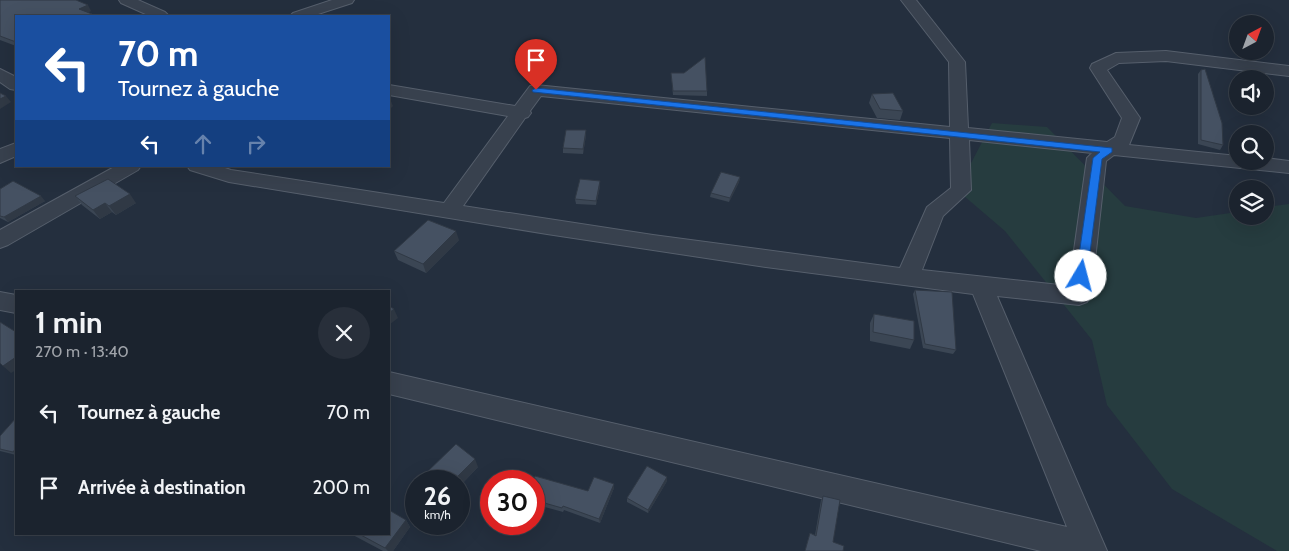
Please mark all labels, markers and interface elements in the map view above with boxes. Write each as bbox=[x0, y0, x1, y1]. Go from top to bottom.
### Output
north arrow bbox=[1229, 15, 1274, 60]
map controls bbox=[1229, 15, 1274, 225]
text: 70 m bbox=[118, 32, 199, 75]
icon: left bbox=[35, 35, 100, 100]
pin bbox=[515, 39, 557, 90]
icon: arrive bbox=[522, 46, 550, 74]
button: sound bbox=[1229, 70, 1274, 115]
text: Tournez à gauche bbox=[118, 75, 279, 102]
button: search bbox=[1229, 125, 1274, 170]
icon: left bbox=[136, 130, 164, 158]
icon: ahead bbox=[189, 130, 217, 158]
icon: right bbox=[242, 130, 270, 158]
button: layers bbox=[1229, 180, 1274, 225]
position arrow bbox=[1054, 249, 1106, 301]
text: 1 min bbox=[35, 304, 103, 341]
button: close bbox=[318, 307, 370, 359]
text: 270 m · 13:40 bbox=[35, 342, 129, 361]
icon: left bbox=[35, 399, 63, 427]
text: Tournez à gauche bbox=[78, 401, 220, 424]
text: 70 m bbox=[326, 401, 370, 424]
speed limit sign: 30 bbox=[480, 470, 545, 535]
icon: arrive bbox=[35, 474, 63, 502]
text: Arrivée à destination bbox=[78, 476, 246, 499]
text: 200 m bbox=[313, 476, 370, 499]
text: 26 bbox=[424, 481, 451, 511]
text: km/h bbox=[424, 507, 451, 522]

